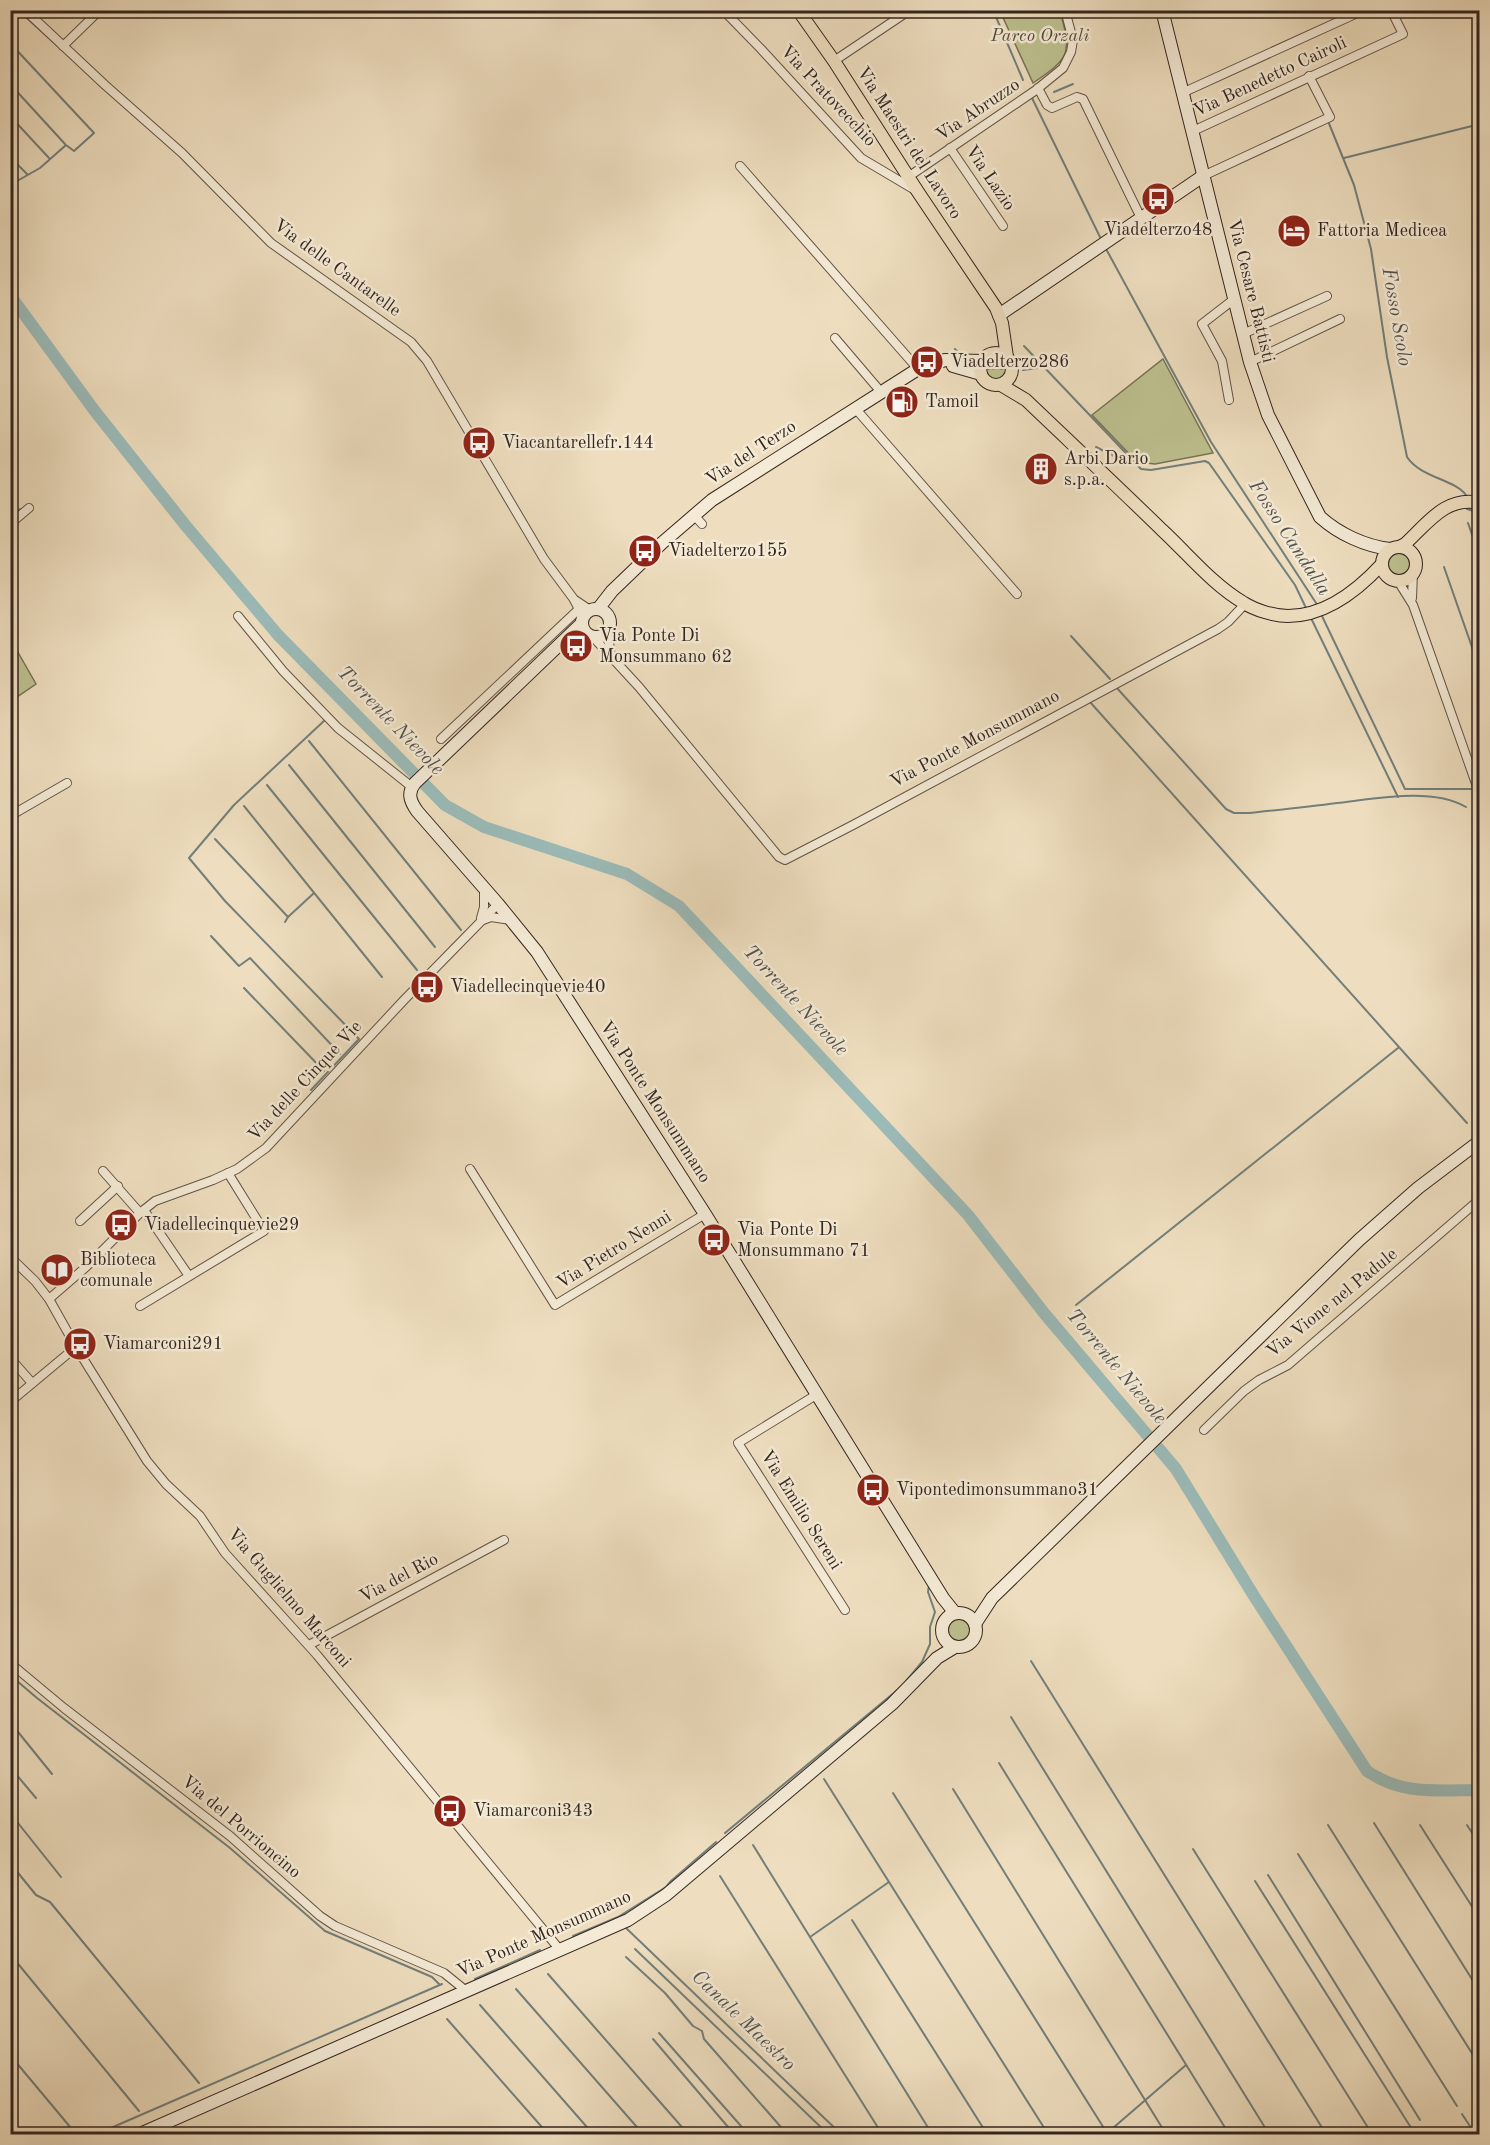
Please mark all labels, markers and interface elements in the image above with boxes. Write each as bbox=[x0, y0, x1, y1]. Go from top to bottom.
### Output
park label: Parco Orzali bbox=[990, 27, 1089, 45]
street label: Via Benedetto Cairoli bbox=[1191, 34, 1349, 120]
street label: Via Pratovecchio bbox=[777, 42, 879, 150]
street label: Via Maestri del Lavoro bbox=[853, 64, 965, 222]
street label: Via Abruzzo bbox=[933, 75, 1023, 144]
street label: Via Lazio bbox=[962, 142, 1018, 214]
bus stop icon: Viadelterzo48 bbox=[1140, 181, 1176, 217]
hotel icon: Fattoria Medicea bbox=[1276, 213, 1312, 249]
street label: Via delle Cantarelle bbox=[270, 216, 404, 320]
street label: Via Cesare Battisti bbox=[1224, 217, 1278, 365]
place label: Viadelterzo48 bbox=[1103, 221, 1213, 239]
place label: Fattoria Medicea bbox=[1317, 222, 1447, 240]
water label: Fosso Scolo bbox=[1377, 265, 1414, 368]
bus stop icon: Viadelterzo286 bbox=[909, 344, 945, 380]
place label: Viadelterzo286 bbox=[950, 353, 1070, 371]
fuel station icon: Tamoil bbox=[884, 384, 920, 420]
place label: Tamoil bbox=[925, 393, 979, 411]
street label: Via del Terzo bbox=[703, 417, 799, 489]
bus stop icon: Viacantarellefr.144 bbox=[461, 425, 497, 461]
place label: Viacantarellefr.144 bbox=[502, 434, 654, 452]
place label: Arbi Dario s.p.a. bbox=[1064, 450, 1148, 489]
building icon: Arbi Dario s.p.a. bbox=[1023, 451, 1059, 487]
water label: Fosso Candalla bbox=[1244, 476, 1334, 600]
bus stop icon: Viadelterzo155 bbox=[627, 533, 663, 569]
place label: Viadelterzo155 bbox=[668, 542, 788, 560]
place label: Via Ponte Di Monsummano 62 bbox=[599, 627, 732, 666]
bus stop icon: Via Ponte Di Monsummano 62 bbox=[558, 628, 594, 664]
water label: Torrente Nievole bbox=[333, 662, 447, 780]
street label: Via Ponte Monsummano bbox=[887, 687, 1063, 791]
water label: Torrente Nievole bbox=[739, 942, 851, 1060]
bus stop icon: Viadellecinquevie40 bbox=[409, 969, 445, 1005]
place label: Viadellecinquevie40 bbox=[450, 978, 605, 996]
street label: Via delle Cinque Vie bbox=[245, 1017, 365, 1145]
street label: Via Ponte Monsummano bbox=[596, 1018, 714, 1186]
bus stop icon: Viadellecinquevie29 bbox=[103, 1207, 139, 1243]
street label: Via Pietro Nenni bbox=[554, 1207, 675, 1292]
place label: Viadellecinquevie29 bbox=[144, 1216, 299, 1234]
place label: Via Ponte Di Monsummano 71 bbox=[737, 1221, 870, 1260]
bus stop icon: Via Ponte Di Monsummano 71 bbox=[696, 1222, 732, 1258]
street label: Via Vione nel Padule bbox=[1263, 1245, 1401, 1361]
place label: Biblioteca comunale bbox=[80, 1251, 157, 1290]
library icon: Biblioteca comunale bbox=[39, 1252, 75, 1288]
water label: Torrente Nievole bbox=[1062, 1306, 1170, 1428]
bus stop icon: Viamarconi291 bbox=[62, 1326, 98, 1362]
place label: Viamarconi291 bbox=[103, 1335, 223, 1353]
street label: Via Emilio Sereni bbox=[757, 1447, 845, 1573]
bus stop icon: Vipontedimonsummano31 bbox=[855, 1472, 891, 1508]
place label: Vipontedimonsummano31 bbox=[896, 1481, 1098, 1499]
street label: Via Guglielmo Marconi bbox=[224, 1525, 354, 1671]
street label: Via del Rio bbox=[357, 1550, 441, 1606]
street label: Via del Porrioncino bbox=[178, 1772, 304, 1882]
bus stop icon: Viamarconi343 bbox=[432, 1793, 468, 1829]
place label: Viamarconi343 bbox=[473, 1802, 593, 1820]
street label: Via Ponte Monsummano bbox=[454, 1887, 634, 1981]
water label: Canale Maestro bbox=[687, 1967, 799, 2075]

